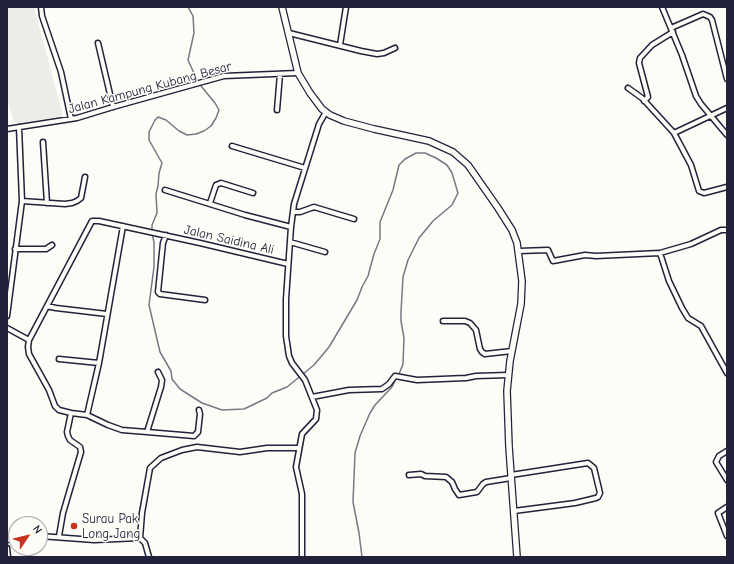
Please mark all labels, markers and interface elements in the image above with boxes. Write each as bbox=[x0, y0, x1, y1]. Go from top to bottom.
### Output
street label: Jalan Kampung Kubang Besar bbox=[67, 59, 233, 117]
street label: Jalan Saidina Ali bbox=[182, 222, 276, 258]
place label: Surau Pak Long Jang bbox=[82, 511, 140, 542]
north arrow bbox=[8, 516, 48, 556]
marker: Surau Pak Long Jang bbox=[69, 521, 79, 531]
text: N bbox=[30, 523, 45, 536]

